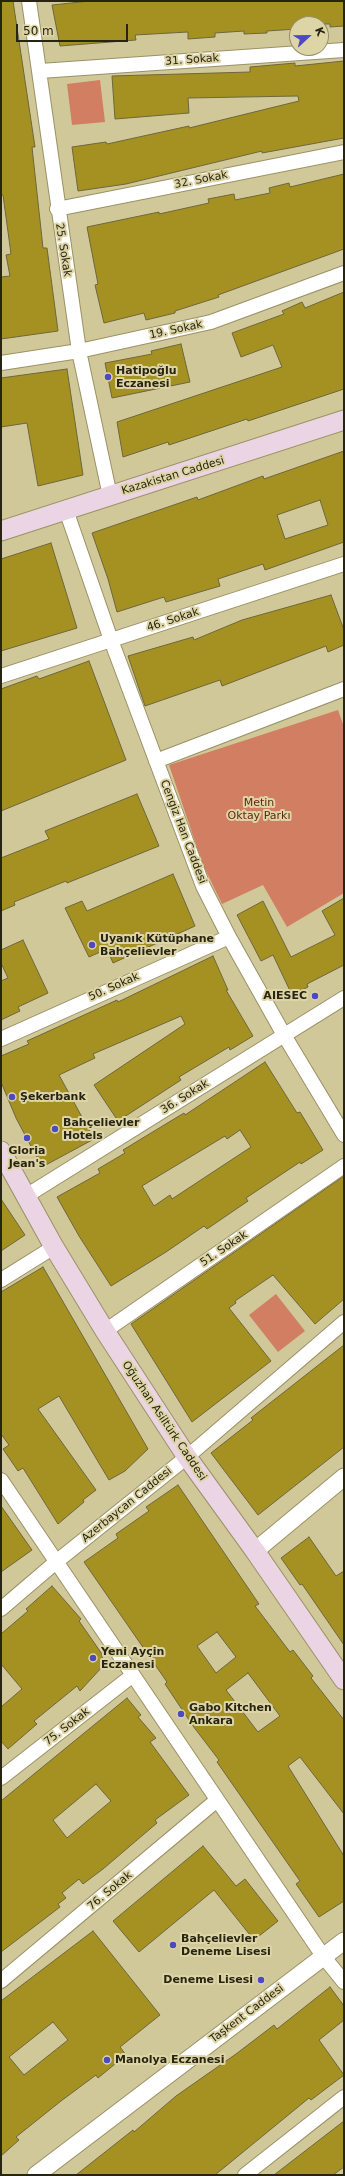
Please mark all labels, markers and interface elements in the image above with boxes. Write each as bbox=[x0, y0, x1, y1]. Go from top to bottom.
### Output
scale bar bbox=[18, 16, 130, 42]
north arrow bbox=[289, 16, 329, 56]
text: 50 m bbox=[23, 24, 54, 38]
text: K bbox=[312, 25, 327, 38]
street label: 31. Sokak bbox=[165, 52, 219, 68]
street label: 32. Sokak bbox=[173, 168, 229, 192]
street label: 25. Sokak bbox=[52, 222, 74, 278]
street label: 19. Sokak bbox=[148, 318, 204, 342]
place label: Hatipoğlu Eczanesi bbox=[116, 364, 177, 390]
marker: Hatipoğlu Eczanesi bbox=[103, 372, 113, 382]
street label: Kazakistan Caddesi bbox=[120, 454, 226, 498]
street label: 46. Sokak bbox=[145, 605, 201, 635]
street label: Cengiz Han Caddesi bbox=[157, 778, 209, 886]
park label: Metin Oktay Parkı bbox=[228, 796, 290, 822]
place label: Uyanık Kütüphane Bahçelievler bbox=[100, 932, 214, 958]
marker: Uyanık Kütüphane Bahçelievler bbox=[87, 940, 97, 950]
street label: 50. Sokak bbox=[87, 970, 141, 1004]
place label: AIESEC bbox=[263, 989, 307, 1003]
marker: AIESEC bbox=[310, 991, 320, 1001]
street label: 36. Sokak bbox=[159, 1077, 211, 1117]
place label: Şekerbank bbox=[20, 1090, 86, 1104]
marker: Şekerbank bbox=[7, 1092, 17, 1102]
place label: Bahçelievler Hotels bbox=[63, 1116, 139, 1142]
marker: Bahçelievler Hotels bbox=[50, 1124, 60, 1134]
marker: Gloria Jean's bbox=[22, 1133, 32, 1143]
place label: Gloria Jean's bbox=[9, 1144, 45, 1170]
street label: 51. Sokak bbox=[198, 1228, 250, 1270]
street label: Oğuzhan Asiltürk Caddesi bbox=[119, 1359, 209, 1483]
street label: Azerbaycan Caddesi bbox=[79, 1465, 175, 1545]
place label: Yeni Ayçin Eczanesi bbox=[101, 1645, 164, 1671]
marker: Yeni Ayçin Eczanesi bbox=[88, 1653, 98, 1663]
place label: Gabo Kitchen Ankara bbox=[189, 1701, 272, 1727]
street label: 75. Sokak bbox=[42, 1705, 92, 1749]
marker: Gabo Kitchen Ankara bbox=[176, 1709, 186, 1719]
street label: 76. Sokak bbox=[85, 1869, 135, 1913]
place label: Bahçelievler Deneme Lisesi bbox=[181, 1932, 271, 1958]
marker: Bahçelievler Deneme Lisesi bbox=[168, 1940, 178, 1950]
place label: Deneme Lisesi bbox=[163, 1973, 253, 1987]
marker: Deneme Lisesi bbox=[256, 1975, 266, 1985]
street label: Taşkent Caddesi bbox=[208, 1982, 286, 2046]
place label: Manolya Eczanesi bbox=[115, 2053, 224, 2067]
marker: Manolya Eczanesi bbox=[102, 2055, 112, 2065]

